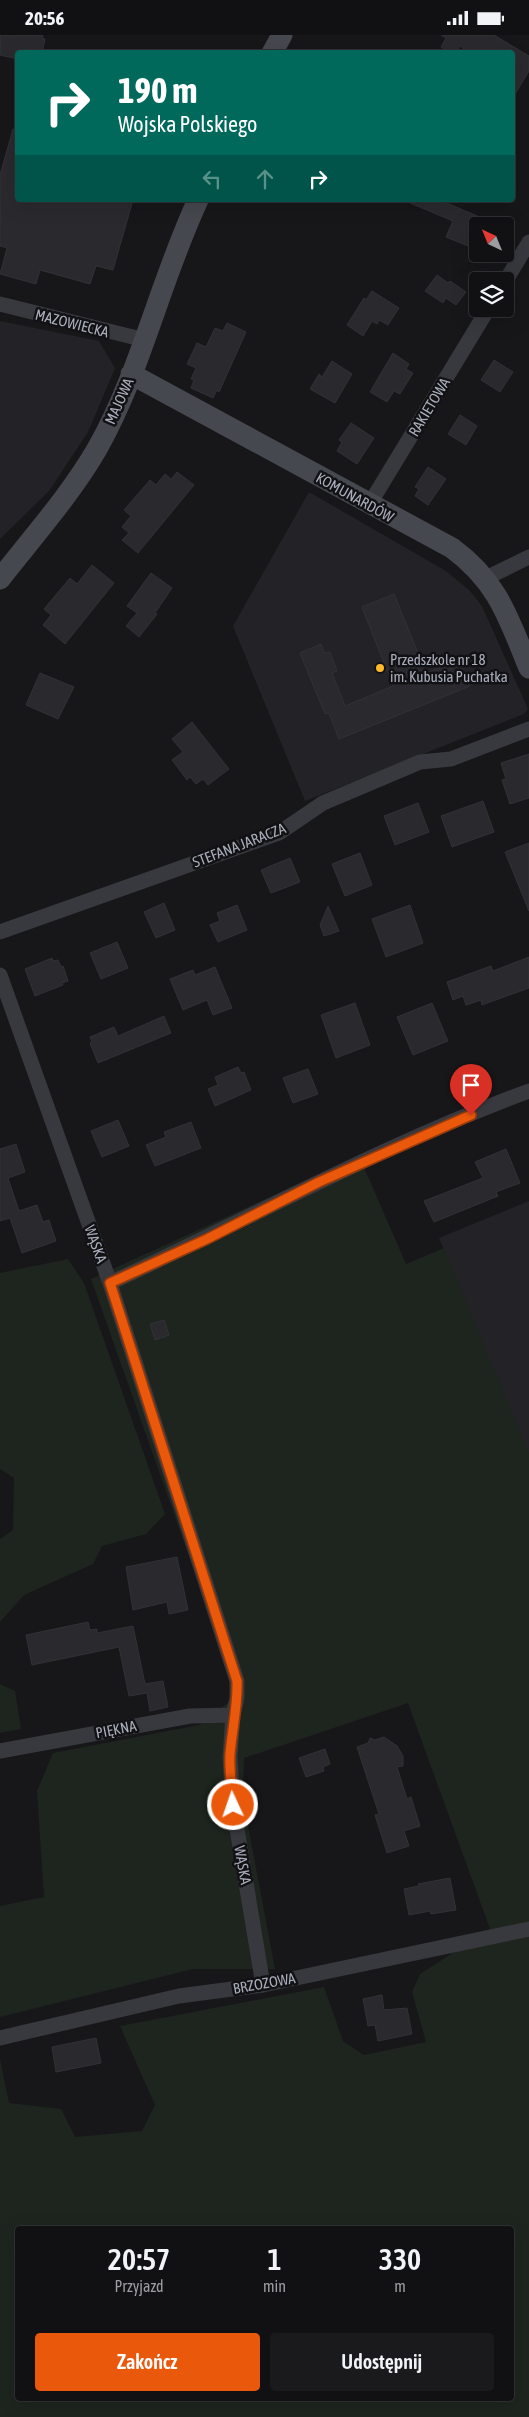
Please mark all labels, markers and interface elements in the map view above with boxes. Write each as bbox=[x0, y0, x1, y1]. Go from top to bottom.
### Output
text: 20:56 bbox=[25, 7, 64, 29]
icon: right bbox=[35, 70, 100, 135]
text: 190 m bbox=[118, 70, 197, 110]
text: Wojska Polskiego bbox=[118, 111, 257, 137]
icon: left bbox=[198, 165, 226, 193]
icon: ahead bbox=[251, 165, 279, 193]
icon: right bbox=[304, 165, 332, 193]
north arrow bbox=[469, 217, 514, 263]
map controls bbox=[469, 217, 514, 317]
button: layers bbox=[469, 272, 514, 317]
street label: MAZOWIECKA bbox=[33, 306, 111, 341]
street label: RAKIETOWA bbox=[405, 374, 453, 439]
street label: MAJOWA bbox=[101, 375, 137, 427]
street label: KOMUNARDÓW bbox=[313, 469, 397, 525]
place label: Przedszkole nr 18 im. Kubusia Puchatka bbox=[390, 651, 508, 685]
marker: Przedszkole nr 18 im. Kubusia Puchatka bbox=[374, 662, 386, 674]
street label: STEFANA JARACZA bbox=[190, 819, 289, 871]
pin bbox=[450, 1064, 492, 1115]
icon: arrive bbox=[457, 1071, 485, 1099]
street label: WĄSKA bbox=[81, 1223, 111, 1266]
street label: PIĘKNA bbox=[94, 1717, 138, 1741]
position arrow bbox=[206, 1778, 258, 1830]
street label: WĄSKA bbox=[231, 1844, 255, 1886]
street label: BRZOZOWA bbox=[231, 1969, 297, 1997]
text: 20:57 bbox=[108, 2242, 170, 2276]
text: 1 bbox=[267, 2242, 282, 2276]
text: 330 bbox=[379, 2242, 421, 2276]
text: Przyjazd bbox=[114, 2277, 164, 2295]
text: min bbox=[263, 2277, 286, 2295]
text: m bbox=[394, 2277, 406, 2295]
button: Zakończ bbox=[35, 2333, 260, 2391]
button: Udostępnij bbox=[270, 2333, 494, 2391]

